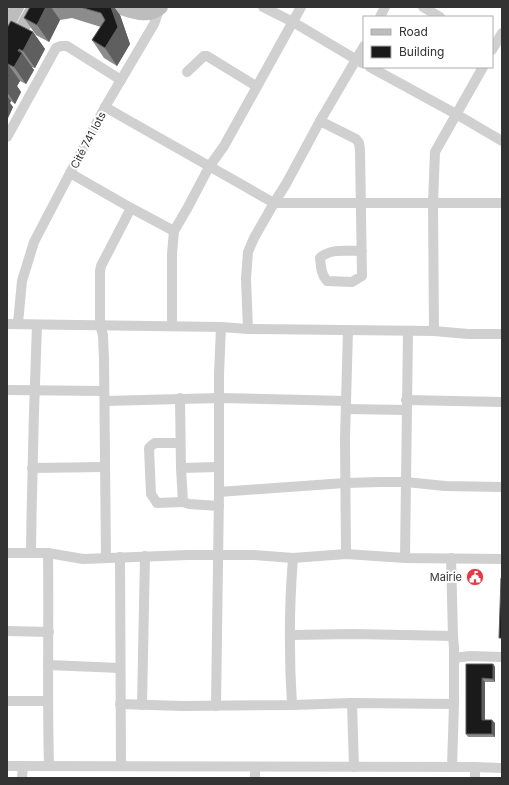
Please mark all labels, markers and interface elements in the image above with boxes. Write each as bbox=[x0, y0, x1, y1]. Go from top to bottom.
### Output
legend bbox=[363, 16, 493, 68]
text: Road bbox=[399, 24, 428, 39]
text: Building bbox=[399, 44, 444, 59]
street label: Cité 741 lots bbox=[67, 109, 109, 171]
public building icon: Mairie bbox=[465, 567, 485, 587]
place label: Mairie bbox=[430, 570, 462, 584]

